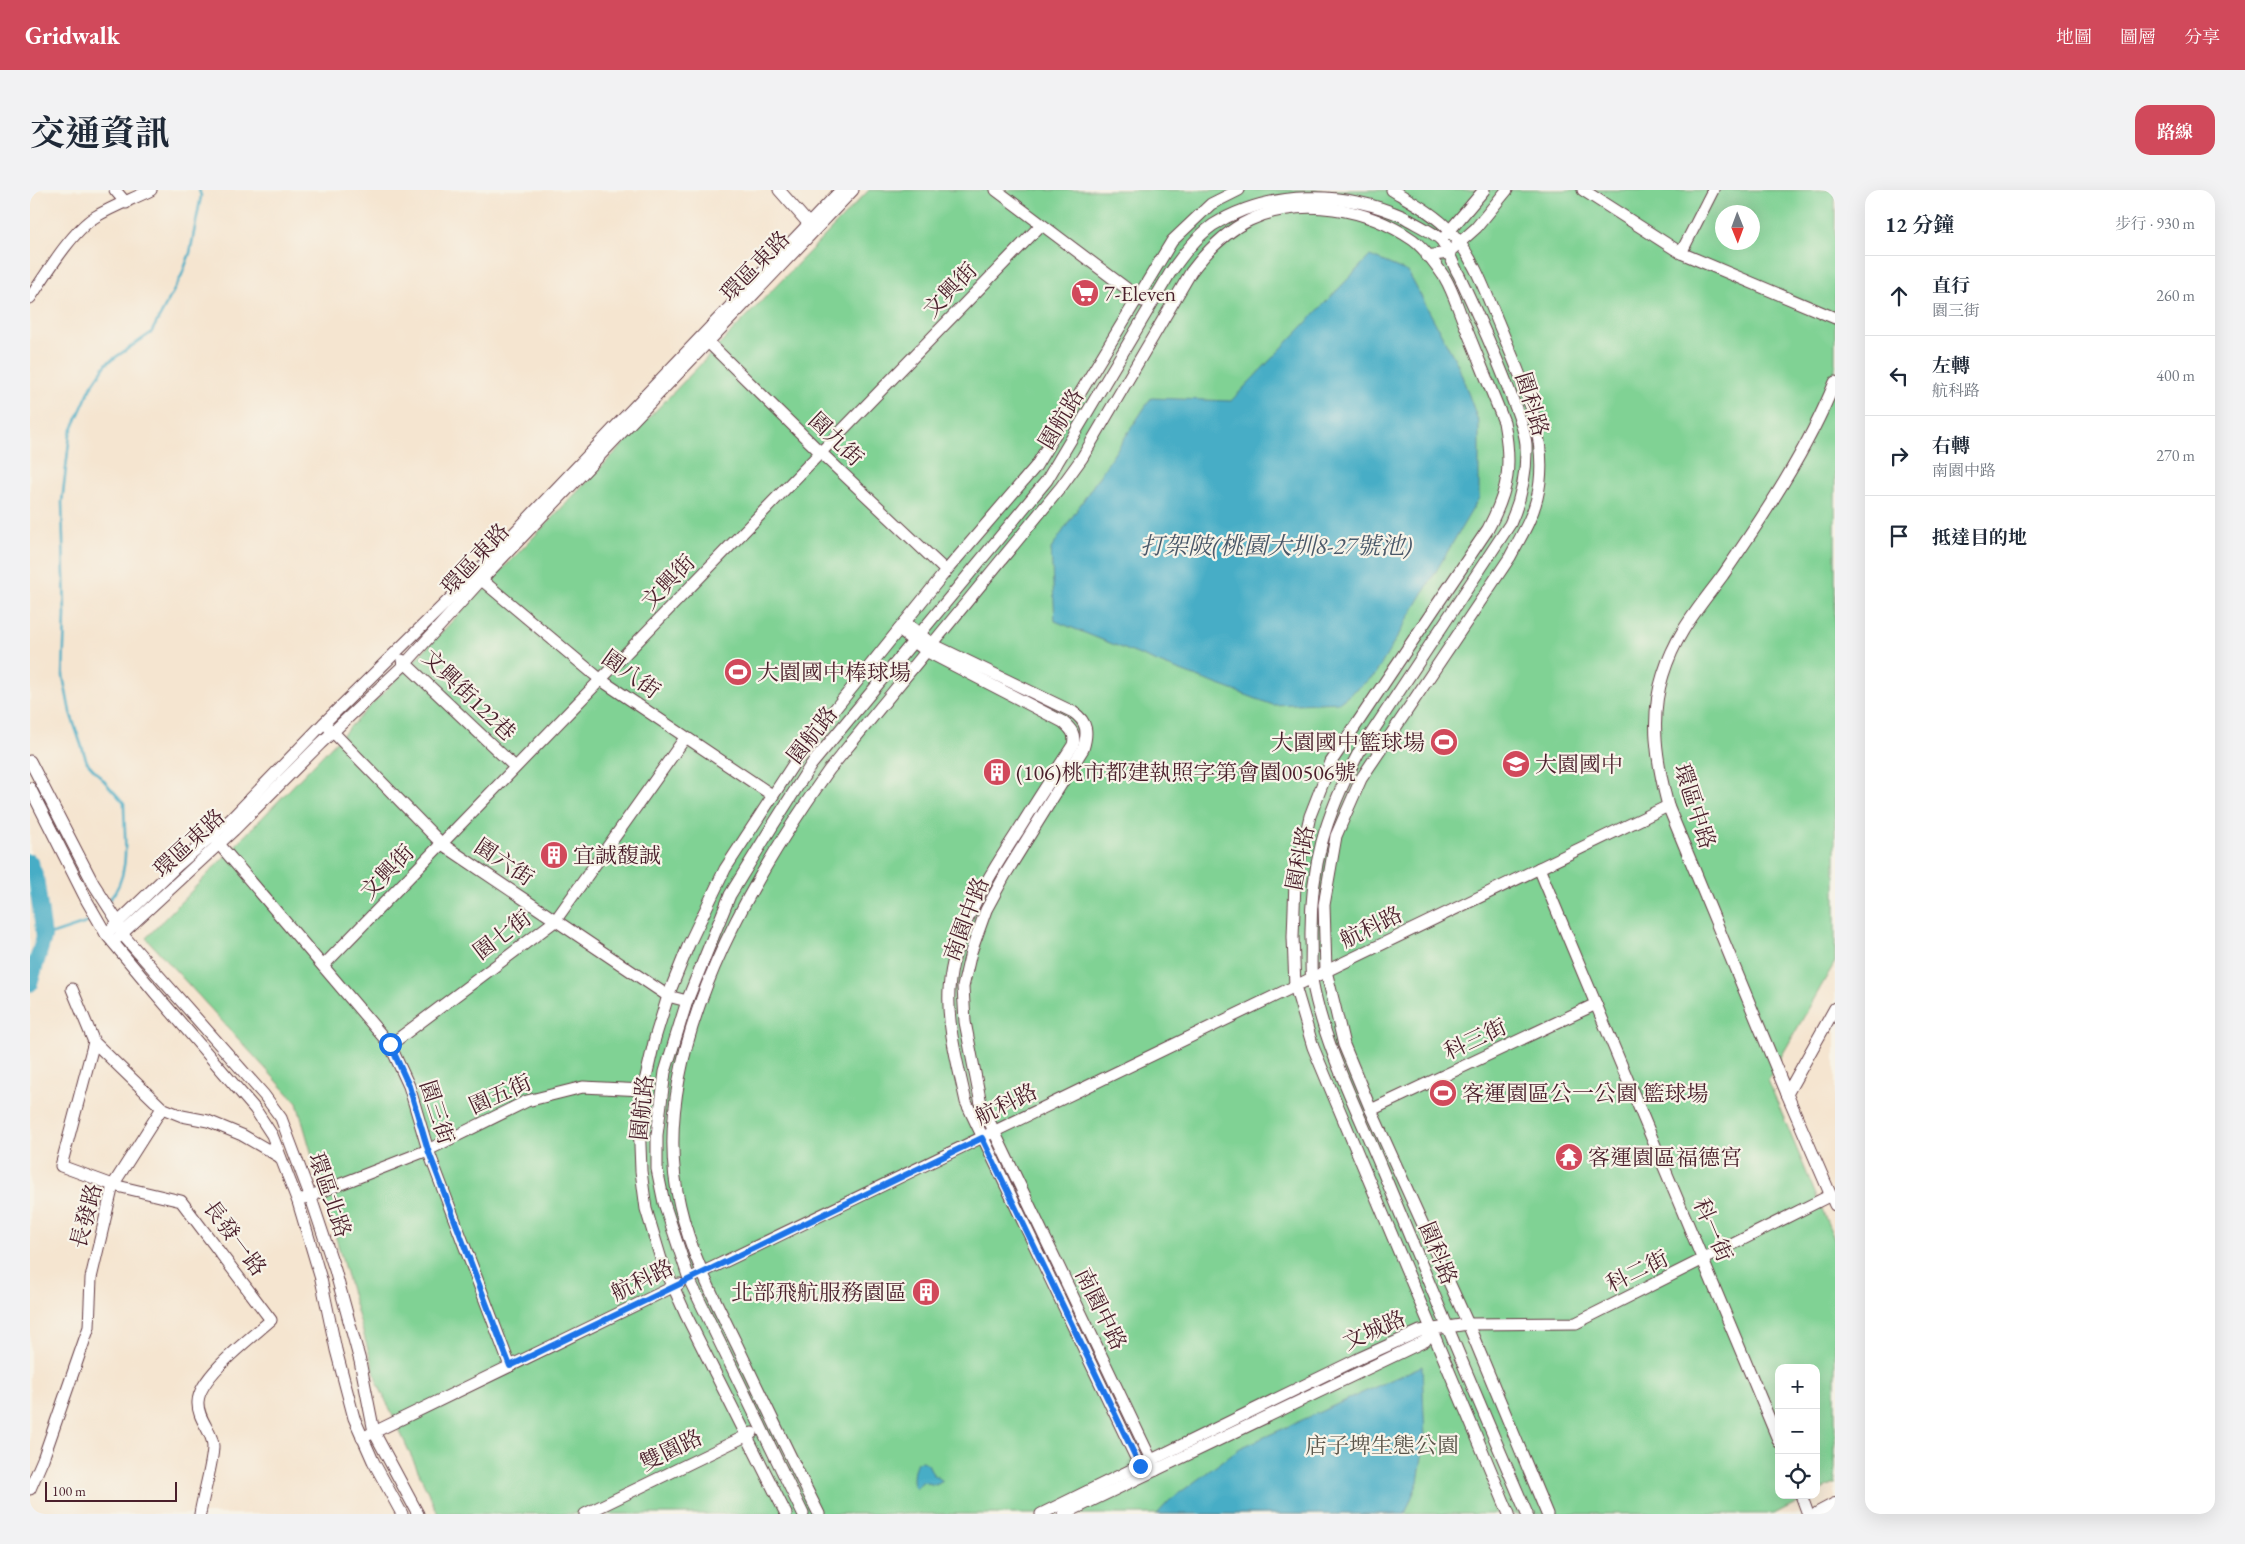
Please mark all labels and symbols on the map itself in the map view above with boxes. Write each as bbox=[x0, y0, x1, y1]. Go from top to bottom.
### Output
north arrow bbox=[1715, 205, 1760, 250]
street label: 環區東路 bbox=[714, 224, 796, 308]
street label: 文興街 bbox=[917, 256, 983, 324]
supermarket icon: 7-Eleven bbox=[1070, 278, 1100, 308]
place label: 7-Eleven bbox=[1104, 279, 1177, 308]
street label: 園科路 bbox=[1508, 368, 1556, 440]
street label: 園航路 bbox=[1032, 383, 1090, 455]
street label: 園九街 bbox=[802, 406, 870, 472]
street label: 環區東路 bbox=[434, 517, 516, 601]
water label: 打架陂(桃園大圳8-27號池) bbox=[1140, 530, 1412, 561]
street label: 文興街 bbox=[635, 548, 701, 616]
street label: 文興街122巷 bbox=[416, 643, 522, 747]
street label: 園八街 bbox=[596, 643, 666, 705]
sports icon: 大園國中棒球場 bbox=[723, 657, 753, 687]
place label: 大園國中棒球場 bbox=[757, 658, 911, 687]
street label: 園航路 bbox=[780, 700, 844, 770]
sports icon: 大園國中籃球場 bbox=[1429, 727, 1459, 757]
place label: 大園國中籃球場 bbox=[1271, 728, 1425, 757]
school or university icon: 大園國中 bbox=[1501, 749, 1531, 779]
place label: 大園國中 bbox=[1535, 750, 1623, 779]
building icon: (106)桃市都建執照字第會園00506號 bbox=[982, 757, 1012, 787]
place label: (106)桃市都建執照字第會園00506號 bbox=[1016, 758, 1356, 787]
street label: 環區中路 bbox=[1668, 760, 1722, 852]
street label: 環區東路 bbox=[147, 802, 231, 884]
street label: 園科路 bbox=[1279, 823, 1321, 893]
street label: 園六街 bbox=[469, 832, 539, 892]
street label: 文興街 bbox=[354, 838, 420, 906]
building icon: 宜誠馥誠 bbox=[539, 840, 569, 870]
place label: 宜誠馥誠 bbox=[573, 841, 661, 870]
street label: 南園中路 bbox=[937, 873, 995, 965]
street label: 航科路 bbox=[1335, 899, 1407, 955]
street label: 園七街 bbox=[467, 904, 537, 966]
street label: 科三街 bbox=[1439, 1012, 1511, 1066]
route start bbox=[379, 1033, 402, 1056]
street label: 園五街 bbox=[464, 1067, 536, 1121]
street label: 園航路 bbox=[624, 1074, 660, 1142]
street label: 園三街 bbox=[413, 1076, 461, 1148]
street label: 航科路 bbox=[970, 1076, 1042, 1132]
sports icon: 客運園區公一公園 籃球場 bbox=[1428, 1078, 1458, 1108]
place label: 客運園區公一公園 籃球場 bbox=[1462, 1079, 1708, 1108]
temple icon: 客運園區福德宮 bbox=[1554, 1142, 1584, 1172]
place label: 客運園區福德宮 bbox=[1588, 1143, 1742, 1172]
street label: 環區北路 bbox=[302, 1149, 358, 1241]
street label: 長發路 bbox=[63, 1180, 109, 1252]
street label: 長發一路 bbox=[197, 1194, 273, 1282]
street label: 科一街 bbox=[1687, 1194, 1739, 1266]
street label: 園科路 bbox=[1412, 1217, 1464, 1289]
street label: 科二街 bbox=[1601, 1243, 1673, 1299]
street label: 航科路 bbox=[606, 1252, 678, 1308]
street label: 南園中路 bbox=[1069, 1263, 1133, 1355]
building icon: 北部飛航服務園區 bbox=[911, 1277, 941, 1307]
place label: 北部飛航服務園區 bbox=[731, 1278, 907, 1307]
street label: 文城路 bbox=[1338, 1303, 1410, 1357]
street label: 雙園路 bbox=[635, 1422, 707, 1478]
park label: 店子埤生態公園 bbox=[1305, 1431, 1459, 1460]
route end bbox=[1129, 1455, 1152, 1478]
scale bar bbox=[45, 1479, 178, 1502]

